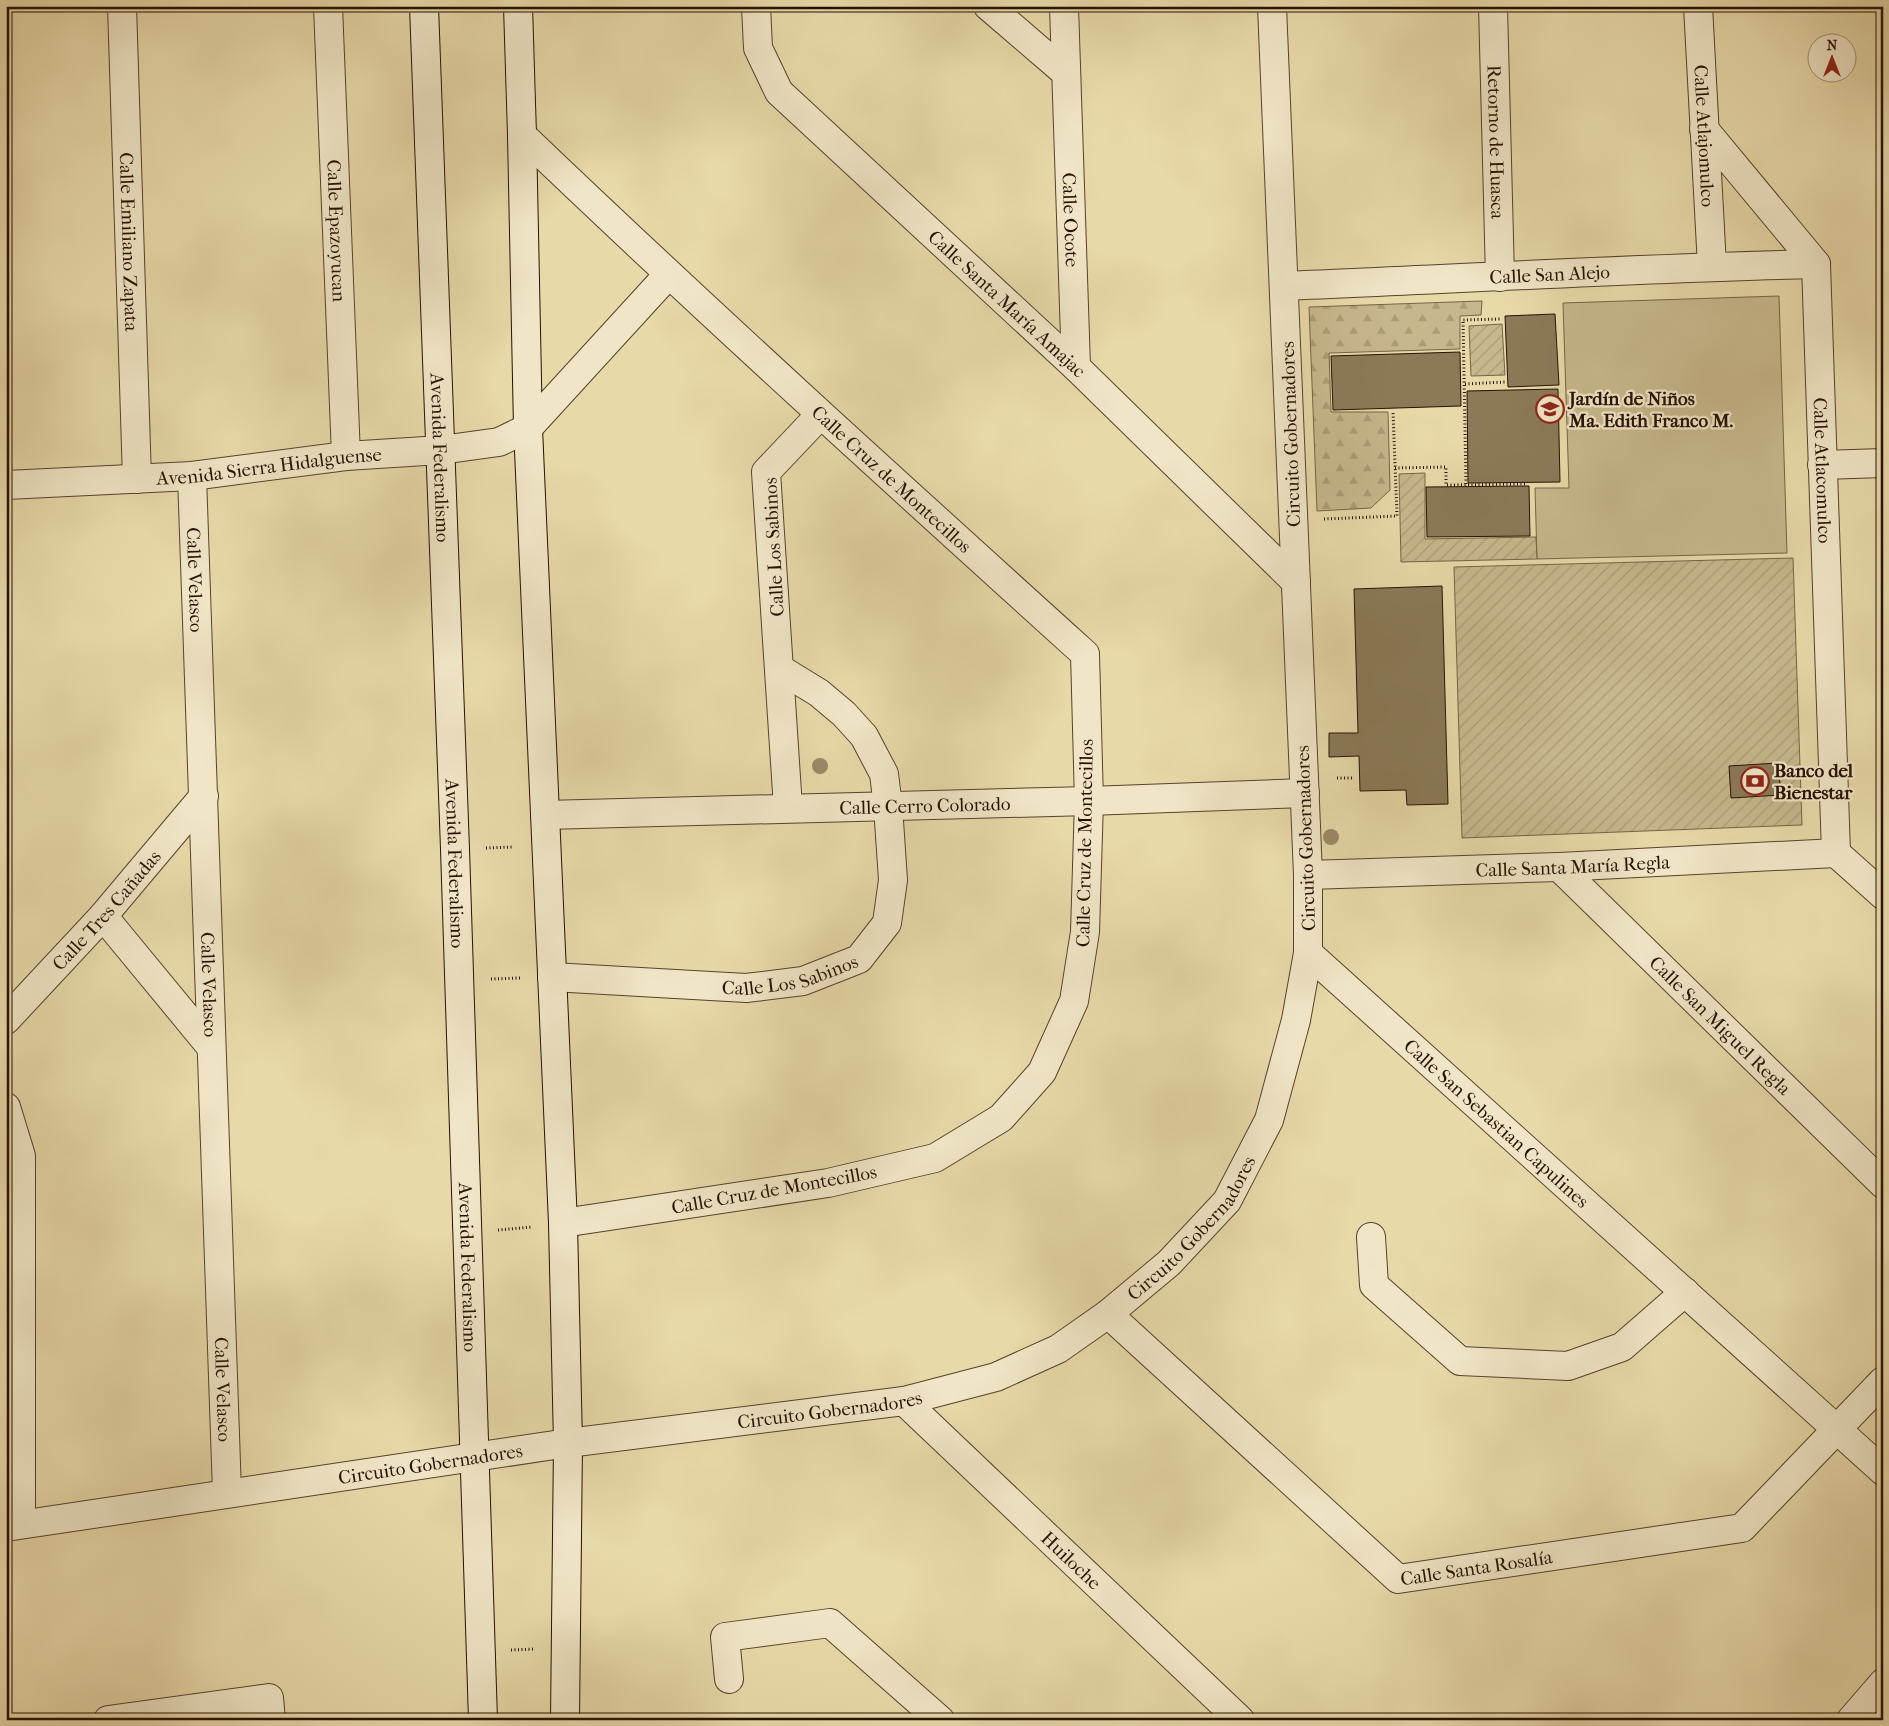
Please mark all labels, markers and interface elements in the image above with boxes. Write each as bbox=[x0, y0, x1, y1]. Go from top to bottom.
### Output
north arrow bbox=[1806, 32, 1856, 82]
text: N bbox=[1827, 37, 1838, 54]
street label: Calle Atlajomulco bbox=[1689, 64, 1719, 208]
street label: Retorno de Huasca bbox=[1483, 65, 1509, 220]
street label: Calle Emiliano Zapata bbox=[115, 152, 142, 332]
street label: Calle Epazoyucan bbox=[322, 159, 350, 303]
street label: Calle Ocote bbox=[1058, 172, 1083, 268]
street label: Calle Santa María Amajac bbox=[923, 226, 1090, 382]
street label: Calle San Alejo bbox=[1489, 261, 1611, 289]
street label: Circuito Gobernadores bbox=[1277, 341, 1305, 527]
street label: Avenida Federalismo bbox=[425, 372, 454, 543]
place label: Jardín de Niños Ma. Edith Franco M. bbox=[1567, 388, 1734, 432]
school or university icon: Jardín de Niños Ma. Edith Franco M. bbox=[1535, 394, 1565, 424]
street label: Calle Atlacomulco bbox=[1809, 397, 1835, 544]
street label: Calle Cruz de Montecillos bbox=[807, 401, 976, 558]
street label: Avenida Sierra Hidalguense bbox=[155, 444, 383, 490]
street label: Calle Los Sabinos bbox=[759, 477, 789, 617]
street label: Calle Velasco bbox=[182, 527, 207, 633]
street label: Calle Cruz de Montecillos bbox=[1072, 739, 1098, 947]
street label: Circuito Gobernadores bbox=[1292, 745, 1320, 931]
place label: Banco del Bienestar bbox=[1774, 760, 1854, 804]
bank icon: Banco del Bienestar bbox=[1740, 766, 1770, 796]
street label: Avenida Federalismo bbox=[440, 777, 468, 949]
street label: Calle Cerro Colorado bbox=[839, 793, 1011, 819]
street label: Calle Tres Cañadas bbox=[48, 846, 166, 975]
street label: Calle Santa María Regla bbox=[1475, 851, 1671, 882]
street label: Calle Velasco bbox=[196, 932, 221, 1038]
street label: Calle Los Sabinos bbox=[721, 950, 861, 1000]
street label: Calle San Miguel Regla bbox=[1645, 952, 1795, 1100]
street label: Calle San Sebastian Capulines bbox=[1399, 1035, 1593, 1213]
street label: Circuito Gobernadores bbox=[1123, 1152, 1260, 1305]
street label: Calle Cruz de Montecillos bbox=[670, 1161, 879, 1219]
street label: Avenida Federalismo bbox=[454, 1181, 481, 1353]
street label: Calle Velasco bbox=[210, 1337, 235, 1443]
street label: Circuito Gobernadores bbox=[736, 1387, 925, 1434]
street label: Circuito Gobernadores bbox=[337, 1440, 524, 1489]
street label: Huiloche bbox=[1036, 1527, 1105, 1594]
street label: Calle Santa Rosalía bbox=[1399, 1546, 1554, 1591]

